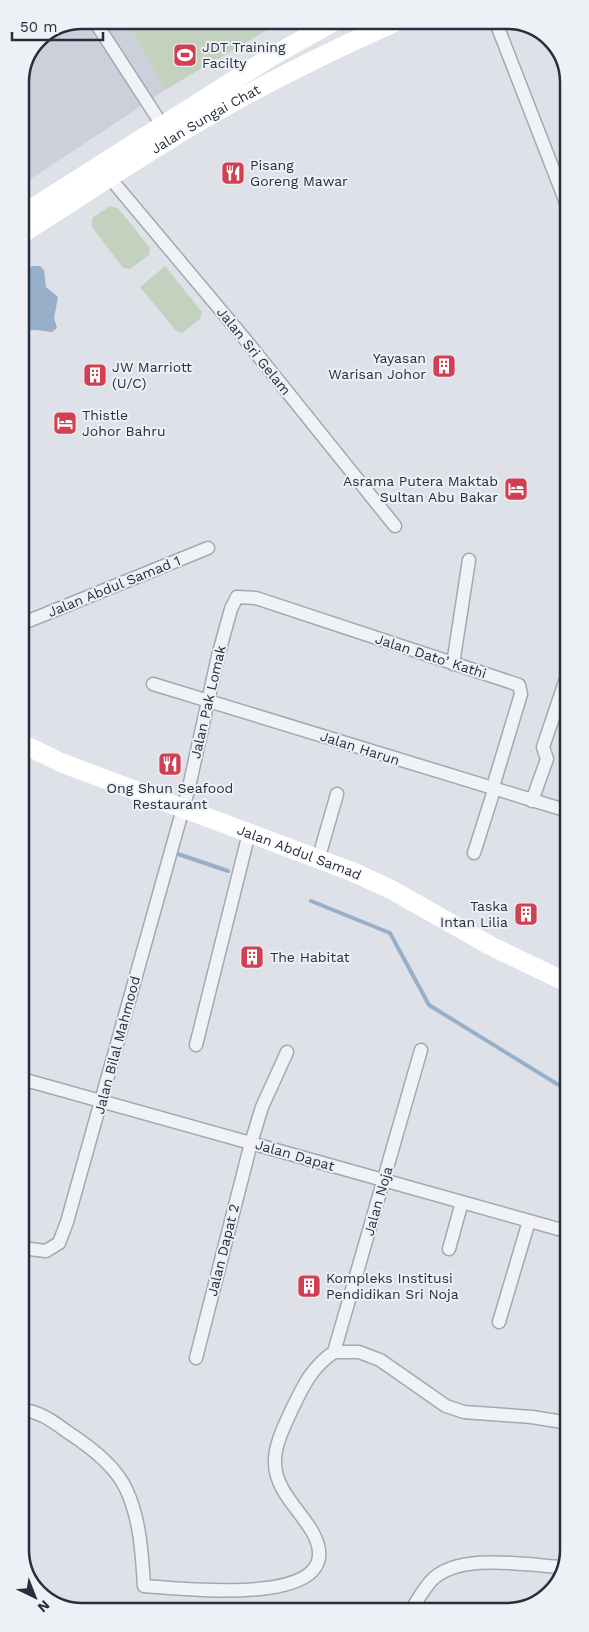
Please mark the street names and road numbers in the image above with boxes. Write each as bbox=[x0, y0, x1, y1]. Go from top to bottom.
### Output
street label: Jalan Sungai Chat bbox=[148, 81, 263, 157]
street label: Jalan Sri Gelam bbox=[214, 304, 294, 398]
street label: Jalan Abdul Samad 1 bbox=[45, 552, 183, 620]
street label: Jalan Dato’ Kathi bbox=[373, 630, 489, 682]
street label: Jalan Pak Lomak bbox=[187, 644, 229, 760]
street label: Jalan Harun bbox=[318, 728, 402, 768]
street label: Jalan Abdul Samad bbox=[235, 821, 364, 883]
street label: Jalan Bilal Mahmood bbox=[91, 974, 143, 1116]
street label: Jalan Dapat bbox=[254, 1136, 337, 1174]
street label: Jalan Noja bbox=[360, 1164, 396, 1238]
street label: Jalan Dapat 2 bbox=[204, 1202, 242, 1298]

